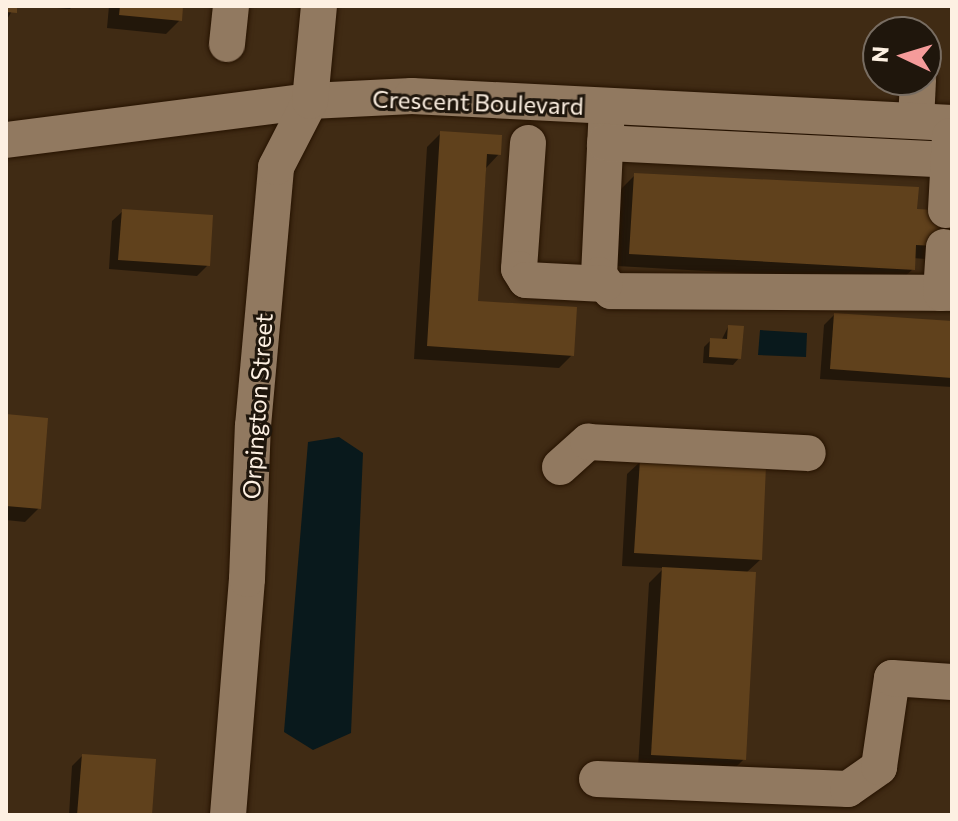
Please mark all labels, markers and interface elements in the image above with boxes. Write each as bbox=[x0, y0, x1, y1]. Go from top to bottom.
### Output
north arrow bbox=[862, 16, 942, 96]
text: N bbox=[866, 45, 894, 64]
street label: Crescent Boulevard bbox=[372, 84, 584, 120]
street label: Orpington Street bbox=[236, 312, 278, 500]

